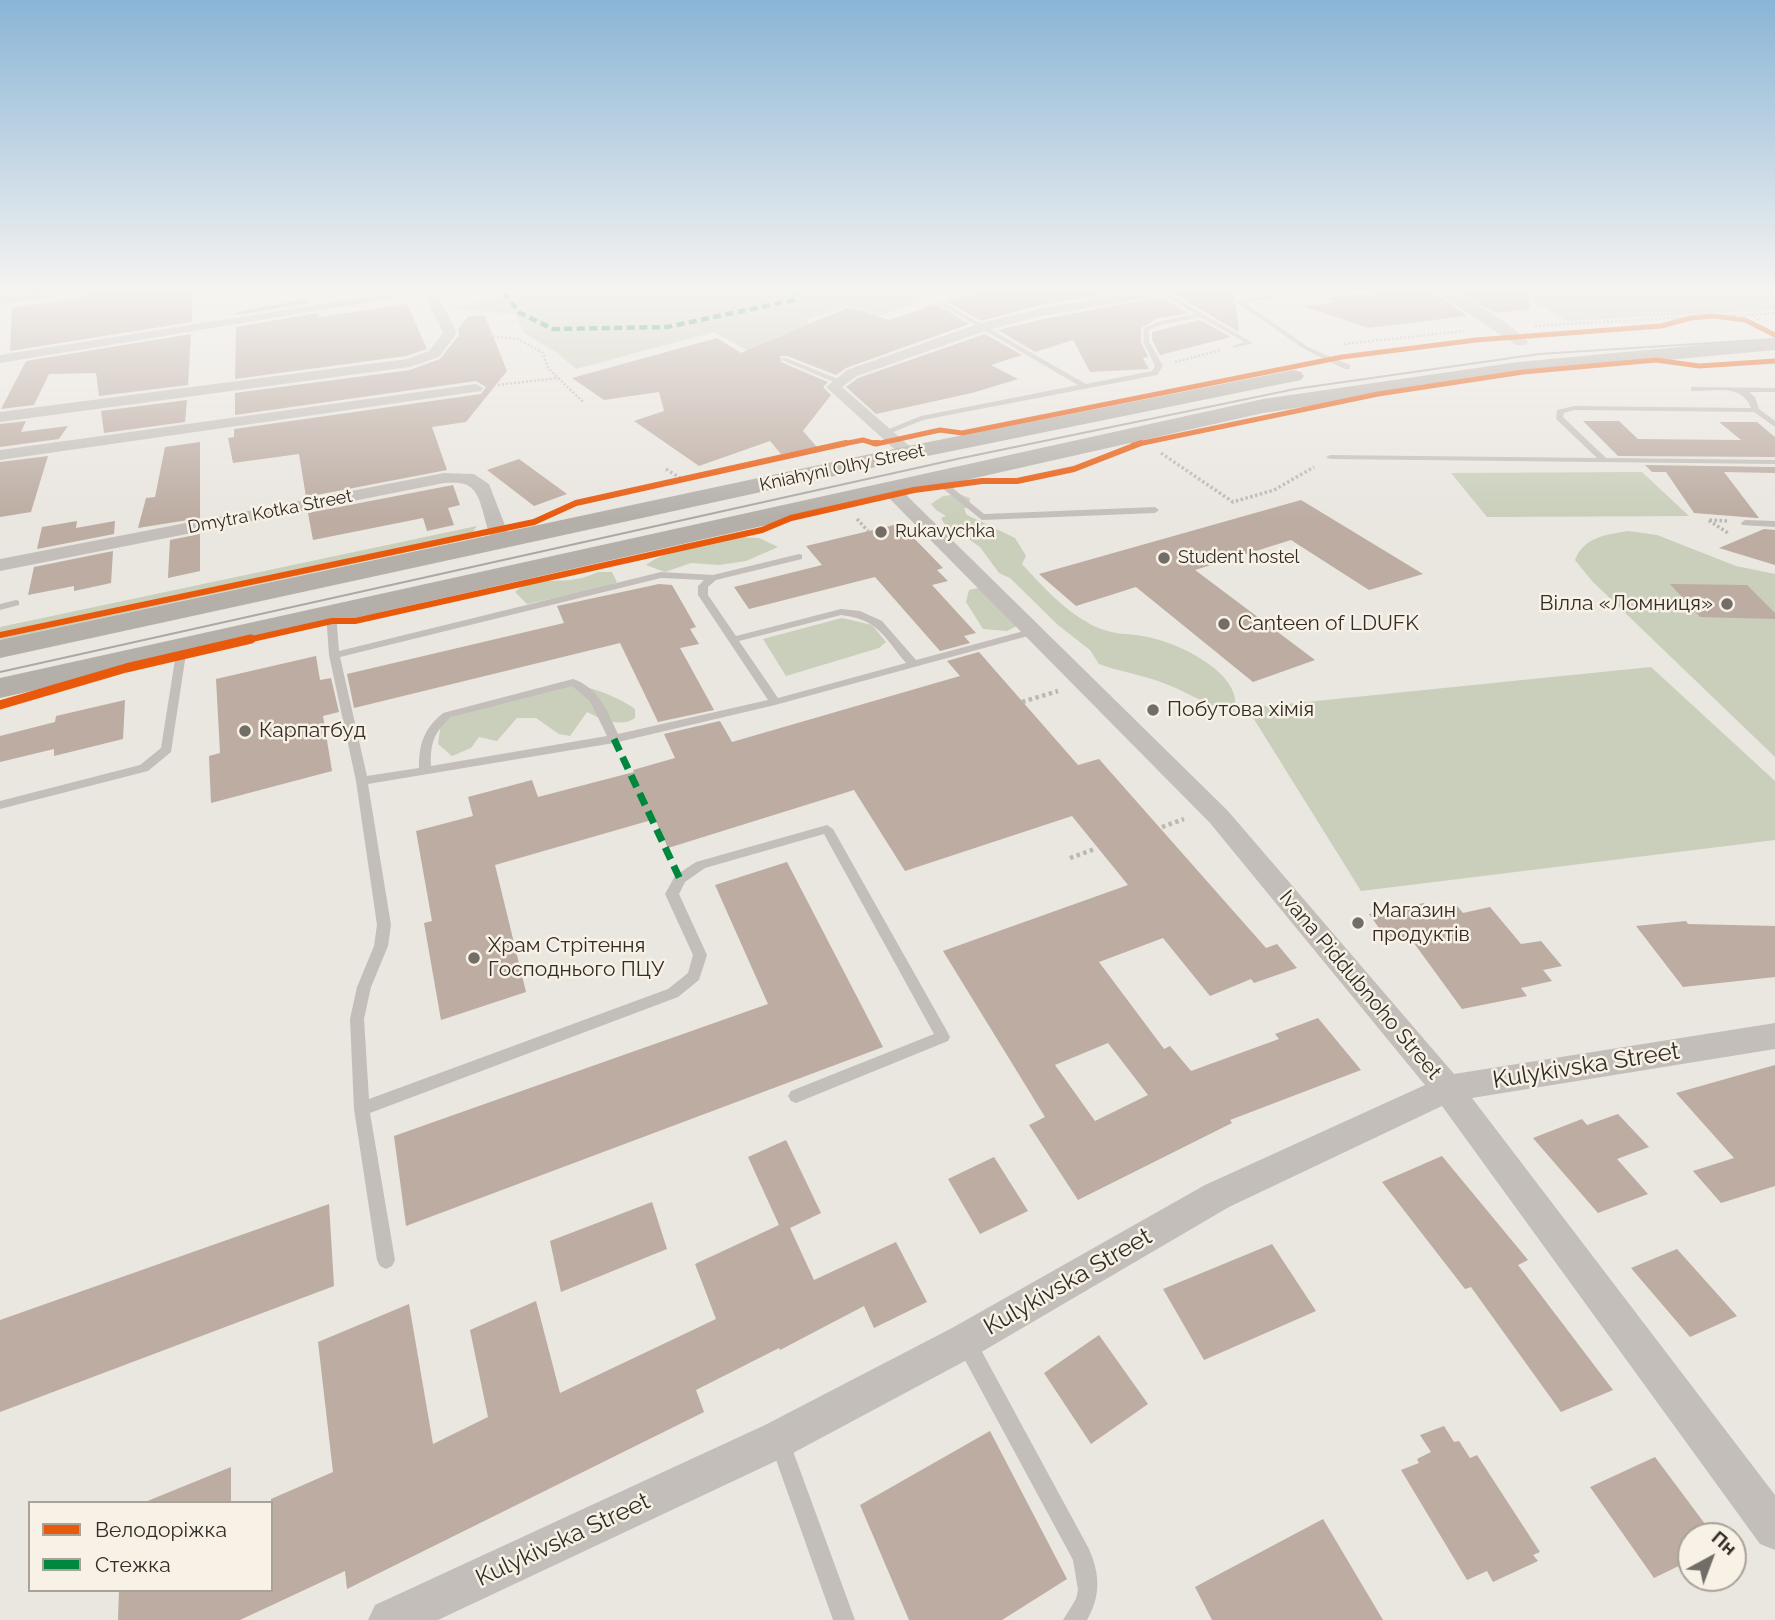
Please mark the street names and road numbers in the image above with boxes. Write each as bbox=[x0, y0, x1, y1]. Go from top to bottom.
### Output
street label: Kniahyni Olhy Street bbox=[758, 440, 926, 496]
street label: Dmytra Kotka Street bbox=[186, 485, 354, 539]
street label: Ivana Piddubnoho Street bbox=[1274, 885, 1446, 1085]
street label: Kulykivska Street bbox=[1490, 1037, 1682, 1095]
street label: Kulykivska Street bbox=[979, 1222, 1157, 1342]
street label: Kulykivska Street bbox=[471, 1487, 655, 1593]

